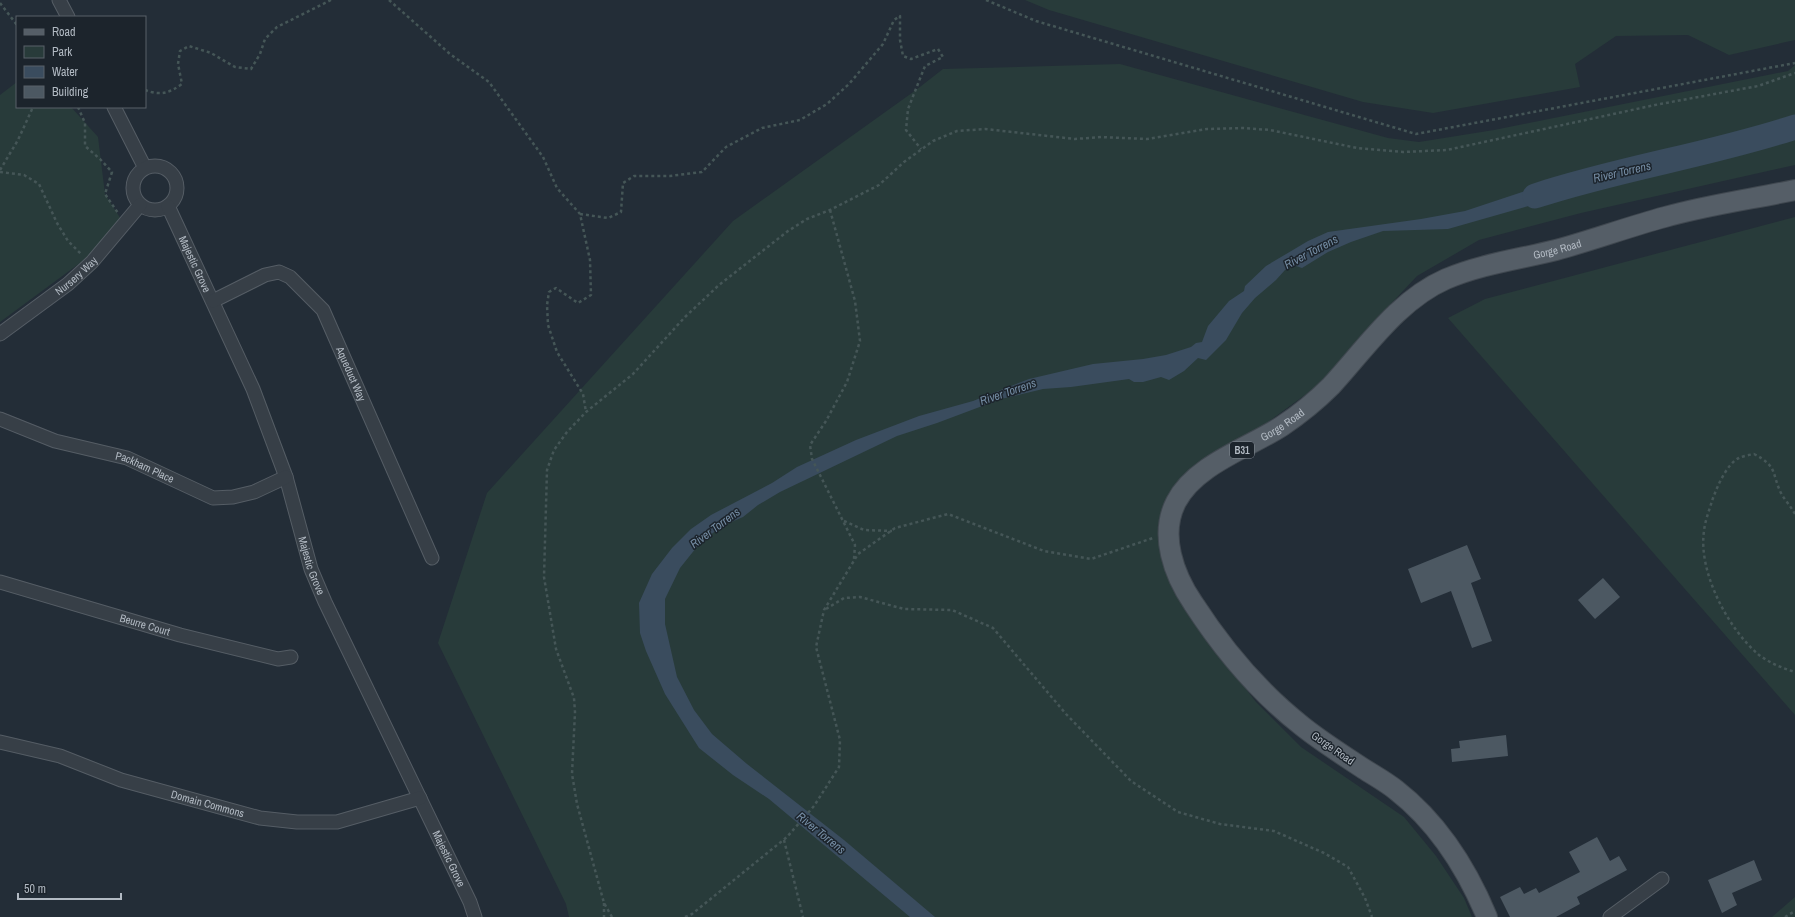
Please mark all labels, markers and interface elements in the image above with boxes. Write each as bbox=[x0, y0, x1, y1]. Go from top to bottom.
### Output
legend bbox=[16, 16, 146, 108]
text: Road bbox=[52, 24, 76, 40]
text: Park bbox=[52, 44, 72, 60]
text: Water bbox=[52, 64, 79, 80]
text: Building bbox=[52, 84, 89, 100]
water label: River Torrens bbox=[1592, 158, 1652, 186]
water label: River Torrens bbox=[1281, 231, 1341, 273]
street label: Majestic Grove bbox=[176, 234, 214, 295]
street label: Gorge Road bbox=[1532, 236, 1583, 262]
street label: Nursery Way bbox=[52, 253, 101, 298]
street label: Aqueduct Way bbox=[333, 343, 369, 404]
water label: River Torrens bbox=[978, 375, 1038, 409]
street label: Gorge Road bbox=[1258, 406, 1307, 444]
road number: B31 bbox=[1230, 442, 1254, 458]
street label: Packham Place bbox=[114, 449, 176, 486]
water label: River Torrens bbox=[687, 504, 743, 552]
street label: Majestic Grove bbox=[295, 535, 328, 597]
street label: Beurre Court bbox=[118, 611, 172, 639]
street label: Gorge Road bbox=[1309, 728, 1357, 768]
street label: Domain Commons bbox=[169, 787, 246, 821]
water label: River Torrens bbox=[793, 808, 849, 858]
street label: Majestic Grove bbox=[430, 828, 469, 889]
scale bar bbox=[18, 875, 121, 901]
text: 50 m bbox=[24, 881, 46, 897]

